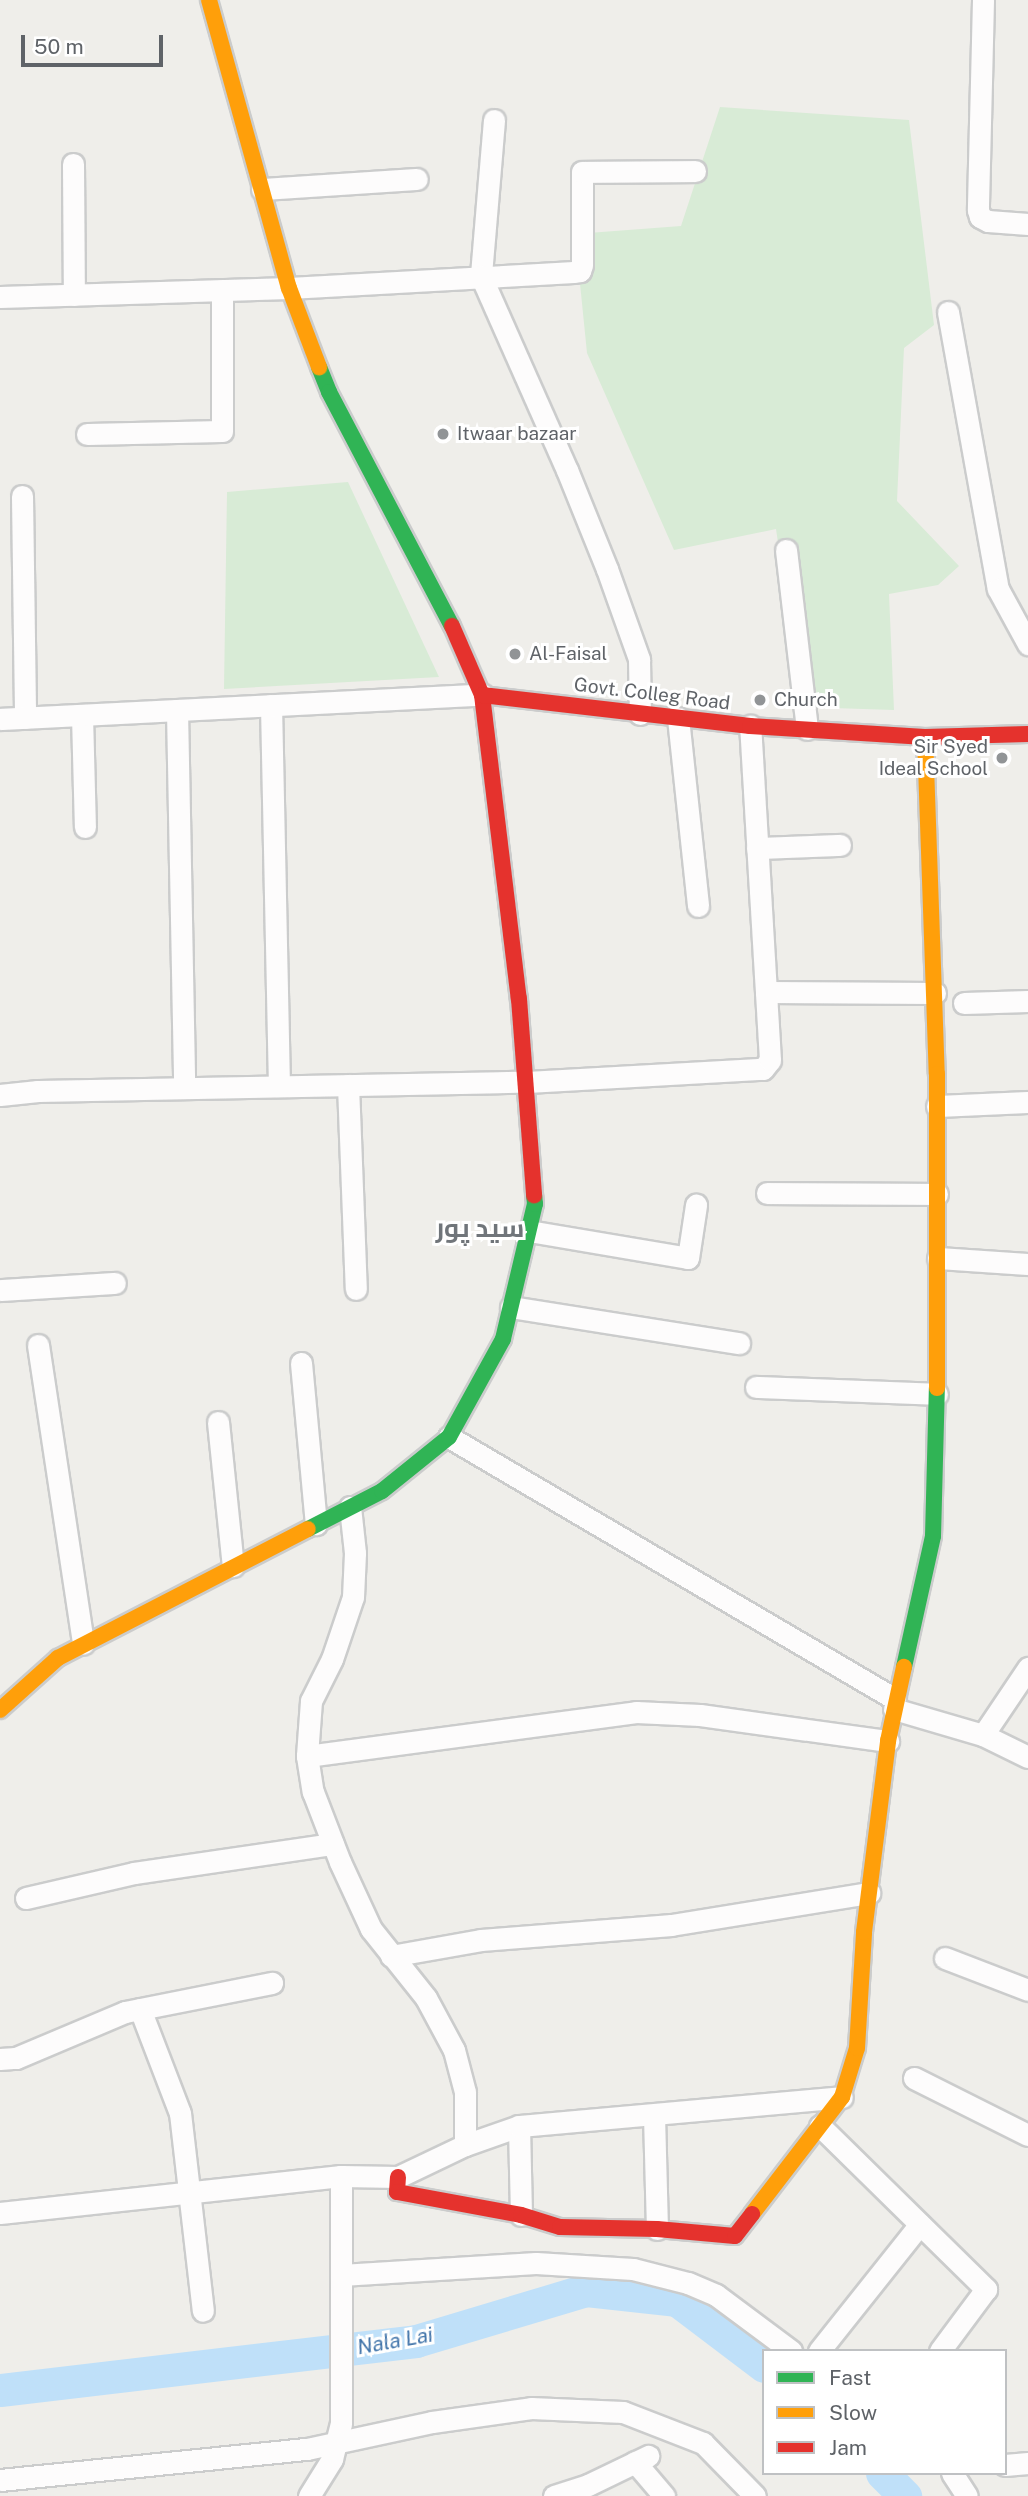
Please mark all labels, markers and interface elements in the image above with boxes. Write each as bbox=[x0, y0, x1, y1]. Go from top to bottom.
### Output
scale bar bbox=[24, 21, 166, 65]
text: 50 m bbox=[34, 34, 84, 59]
place label: Itwaar bazaar bbox=[457, 423, 577, 445]
marker: Itwaar bazaar bbox=[435, 426, 451, 442]
place label: Al-Faisal bbox=[529, 643, 607, 665]
marker: Al-Faisal bbox=[507, 646, 523, 662]
street label: Govt. Colleg Road bbox=[573, 673, 731, 715]
place label: Church bbox=[774, 689, 838, 711]
marker: Church bbox=[752, 692, 768, 708]
place label: Sir Syed Ideal School bbox=[879, 736, 988, 780]
marker: Sir Syed Ideal School bbox=[994, 750, 1010, 766]
district label: سید پور bbox=[436, 1212, 524, 1244]
water label: Nala Lai bbox=[355, 2322, 435, 2360]
legend bbox=[762, 2349, 1007, 2475]
text: Fast bbox=[829, 2365, 871, 2390]
text: Slow bbox=[829, 2400, 877, 2425]
text: Jam bbox=[829, 2435, 867, 2460]

